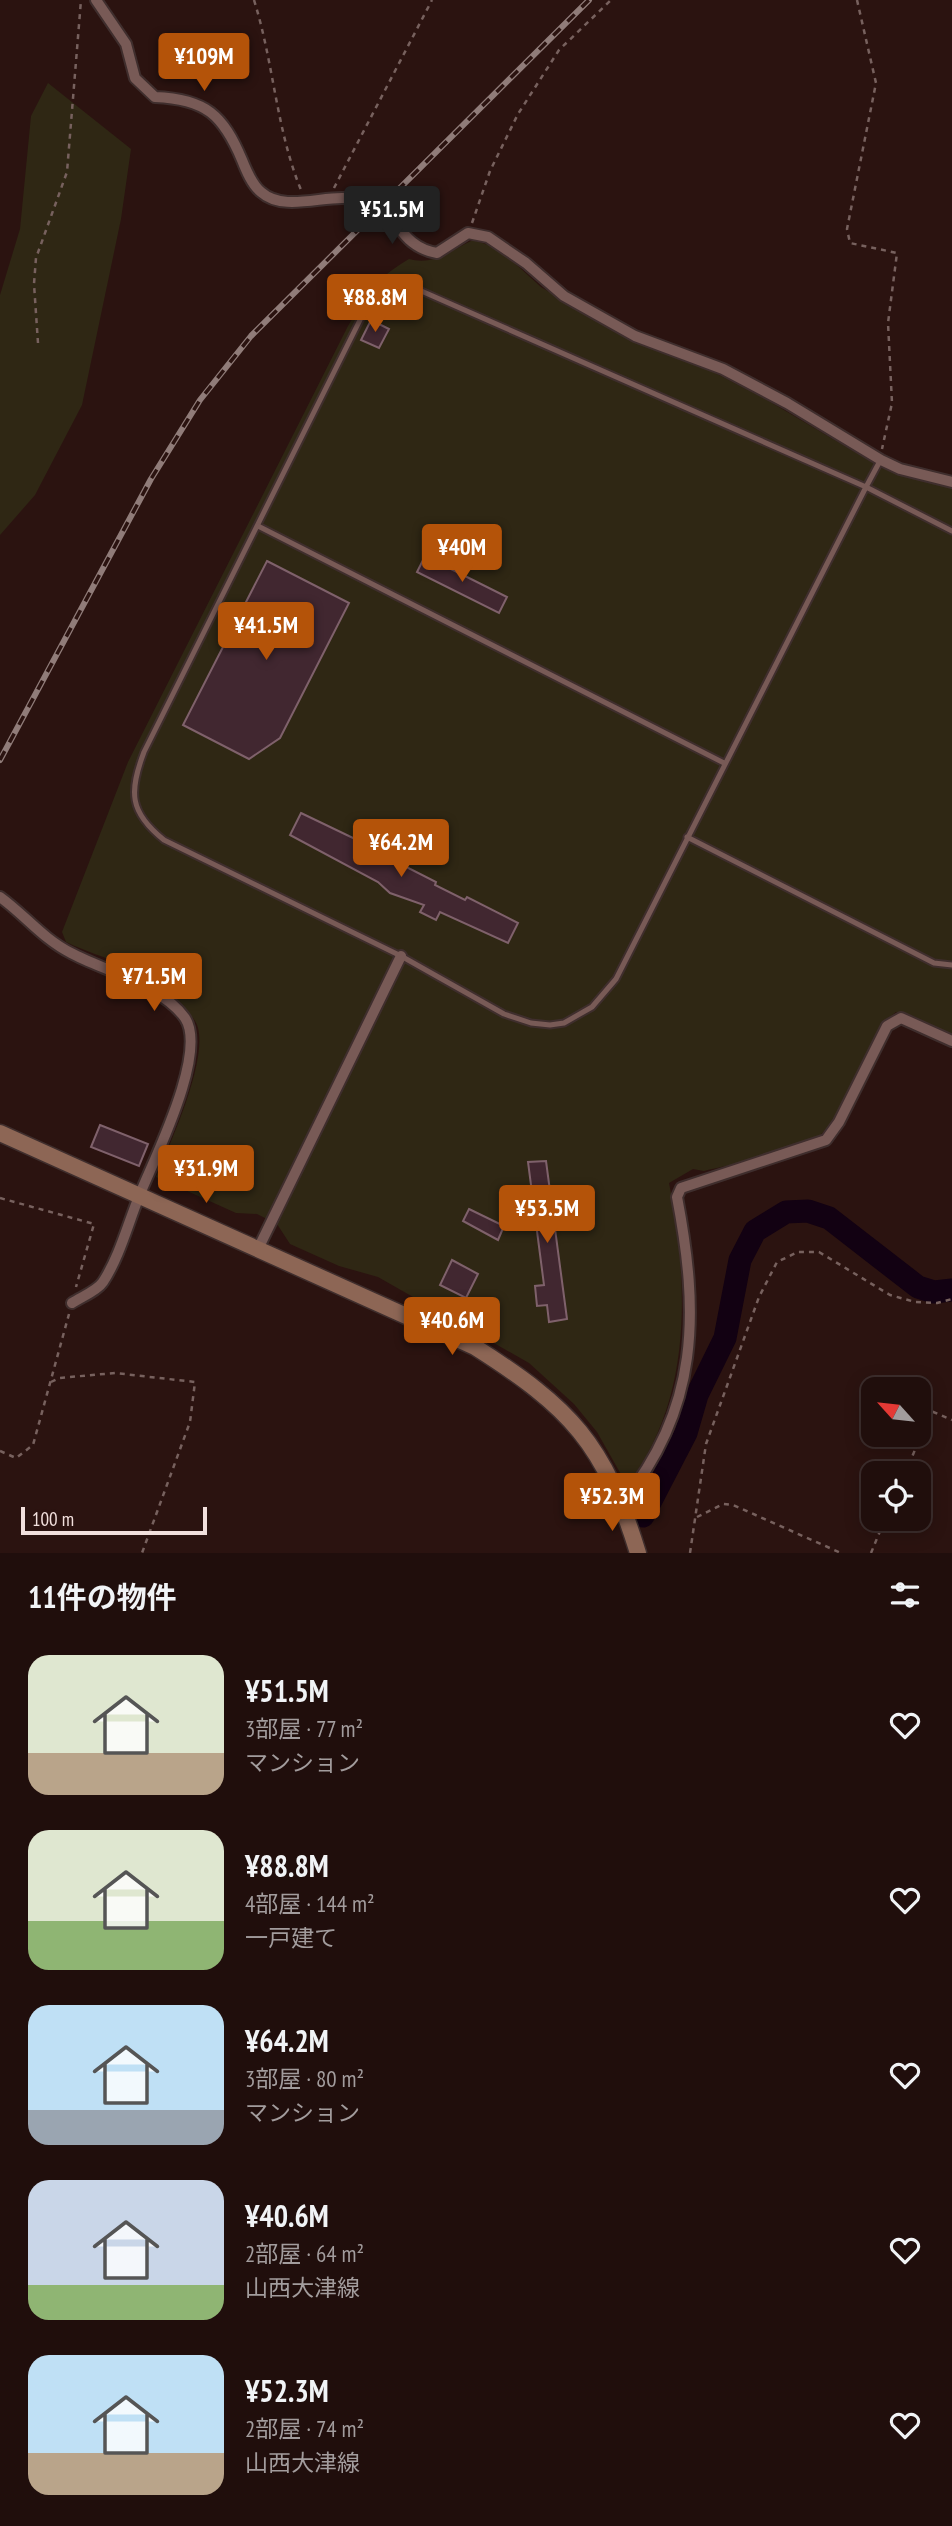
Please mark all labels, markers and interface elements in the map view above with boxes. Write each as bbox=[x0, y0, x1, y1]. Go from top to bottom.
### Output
pin: ¥109M bbox=[155, 34, 253, 93]
text: ¥109M bbox=[174, 41, 234, 70]
pin: ¥51.5M bbox=[335, 187, 449, 246]
text: ¥51.5M bbox=[360, 194, 424, 223]
pin: ¥88.8M bbox=[318, 274, 432, 334]
text: ¥88.8M bbox=[343, 282, 407, 311]
pin: ¥40M bbox=[421, 524, 503, 584]
text: ¥40M bbox=[438, 532, 486, 561]
pin: ¥41.5M bbox=[209, 602, 323, 662]
text: ¥41.5M bbox=[234, 610, 298, 639]
pin: ¥64.2M bbox=[344, 820, 458, 879]
text: ¥64.2M bbox=[369, 827, 433, 856]
pin: ¥71.5M bbox=[97, 954, 211, 1013]
text: ¥71.5M bbox=[122, 961, 186, 990]
pin: ¥31.9M bbox=[149, 1146, 263, 1205]
text: ¥31.9M bbox=[174, 1153, 238, 1182]
pin: ¥53.5M bbox=[490, 1186, 604, 1245]
text: ¥53.5M bbox=[515, 1193, 579, 1222]
pin: ¥40.6M bbox=[395, 1298, 509, 1357]
text: ¥40.6M bbox=[420, 1305, 484, 1334]
north arrow bbox=[861, 1377, 931, 1447]
map controls bbox=[861, 1377, 931, 1531]
button: locate bbox=[861, 1461, 931, 1531]
pin: ¥52.3M bbox=[555, 1474, 669, 1533]
text: ¥52.3M bbox=[580, 1481, 644, 1510]
scale bar bbox=[21, 1504, 206, 1536]
text: 100 m bbox=[32, 1507, 74, 1531]
icon: filters bbox=[886, 1576, 924, 1614]
text: 11件の物件 bbox=[28, 1577, 177, 1616]
text: ¥51.5M bbox=[245, 1671, 329, 1710]
icon: home bbox=[84, 1683, 168, 1767]
icon: heart bbox=[886, 1706, 924, 1744]
text: 3部屋 · 77 m² bbox=[245, 1714, 363, 1743]
text: マンション bbox=[245, 1748, 360, 1777]
text: ¥88.8M bbox=[245, 1846, 329, 1885]
icon: home bbox=[84, 1858, 168, 1942]
icon: heart bbox=[886, 1881, 924, 1919]
text: 4部屋 · 144 m² bbox=[245, 1889, 375, 1918]
text: 一戸建て bbox=[245, 1923, 337, 1952]
text: ¥64.2M bbox=[245, 2021, 329, 2060]
icon: home bbox=[84, 2033, 168, 2117]
icon: heart bbox=[886, 2056, 924, 2094]
text: 3部屋 · 80 m² bbox=[245, 2064, 364, 2093]
text: マンション bbox=[245, 2098, 360, 2127]
text: ¥40.6M bbox=[245, 2196, 329, 2235]
icon: home bbox=[84, 2208, 168, 2292]
icon: heart bbox=[886, 2231, 924, 2269]
text: 2部屋 · 64 m² bbox=[245, 2239, 364, 2268]
text: 山西大津線 bbox=[245, 2273, 360, 2302]
text: ¥52.3M bbox=[245, 2371, 329, 2410]
icon: home bbox=[84, 2383, 168, 2467]
icon: heart bbox=[886, 2406, 924, 2444]
text: 2部屋 · 74 m² bbox=[245, 2414, 364, 2443]
text: 山西大津線 bbox=[245, 2448, 360, 2477]

